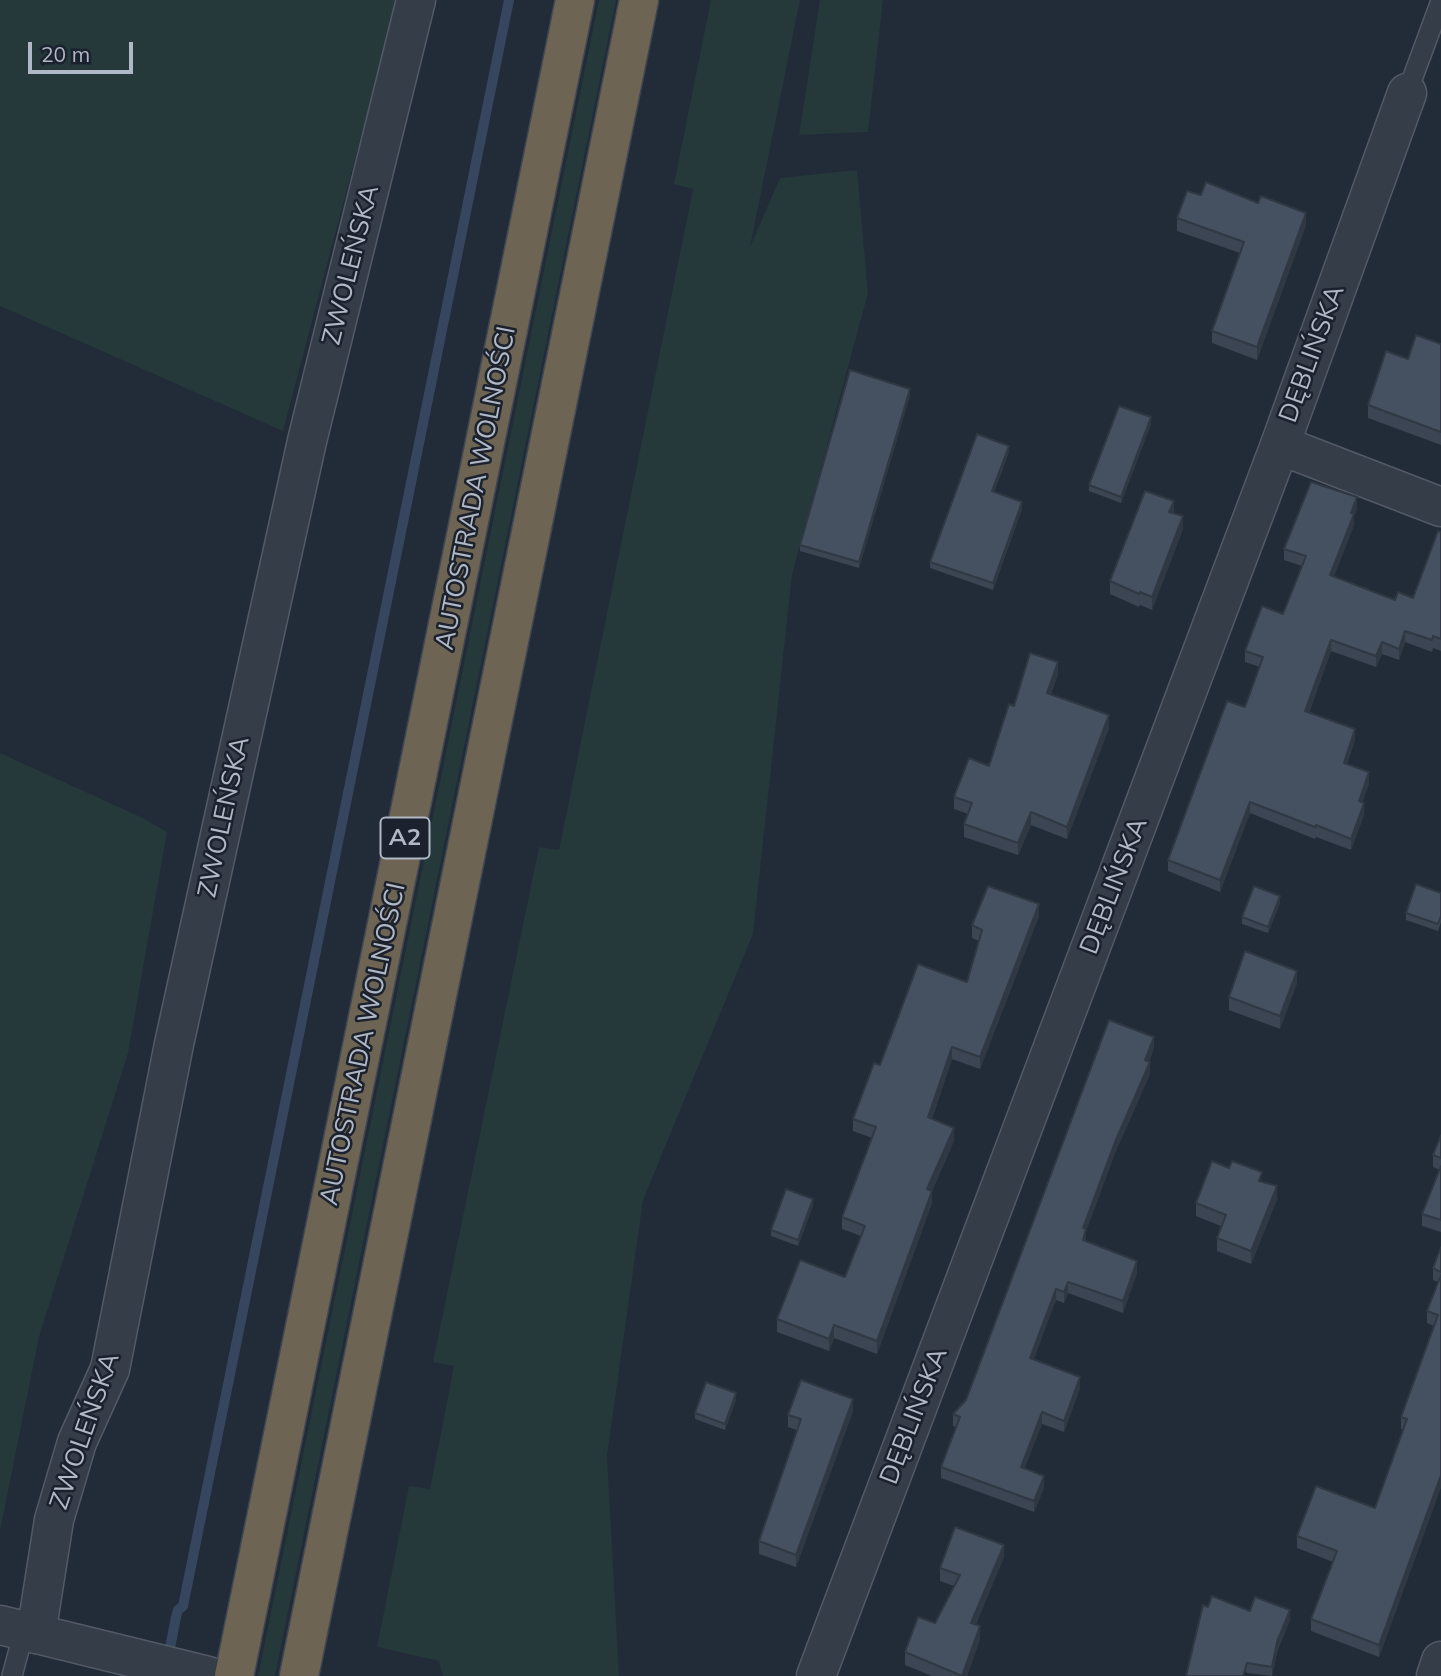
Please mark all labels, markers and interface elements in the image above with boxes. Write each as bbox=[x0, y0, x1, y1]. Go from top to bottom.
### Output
scale bar bbox=[32, 28, 136, 72]
text: 20 m bbox=[41, 41, 90, 67]
street label: ZWOLEŃSKA bbox=[316, 182, 386, 348]
street label: DĘBLIŃSKA bbox=[1273, 281, 1351, 427]
street label: AUTOSTRADA WOLNOŚCI bbox=[429, 324, 523, 652]
street label: ZWOLEŃSKA bbox=[192, 734, 256, 900]
street label: DĘBLIŃSKA bbox=[1074, 813, 1154, 959]
road number: A2 bbox=[380, 818, 430, 858]
street label: AUTOSTRADA WOLNOŚCI bbox=[314, 880, 412, 1208]
street label: DĘBLIŃSKA bbox=[874, 1343, 954, 1489]
street label: ZWOLEŃSKA bbox=[44, 1348, 126, 1514]

